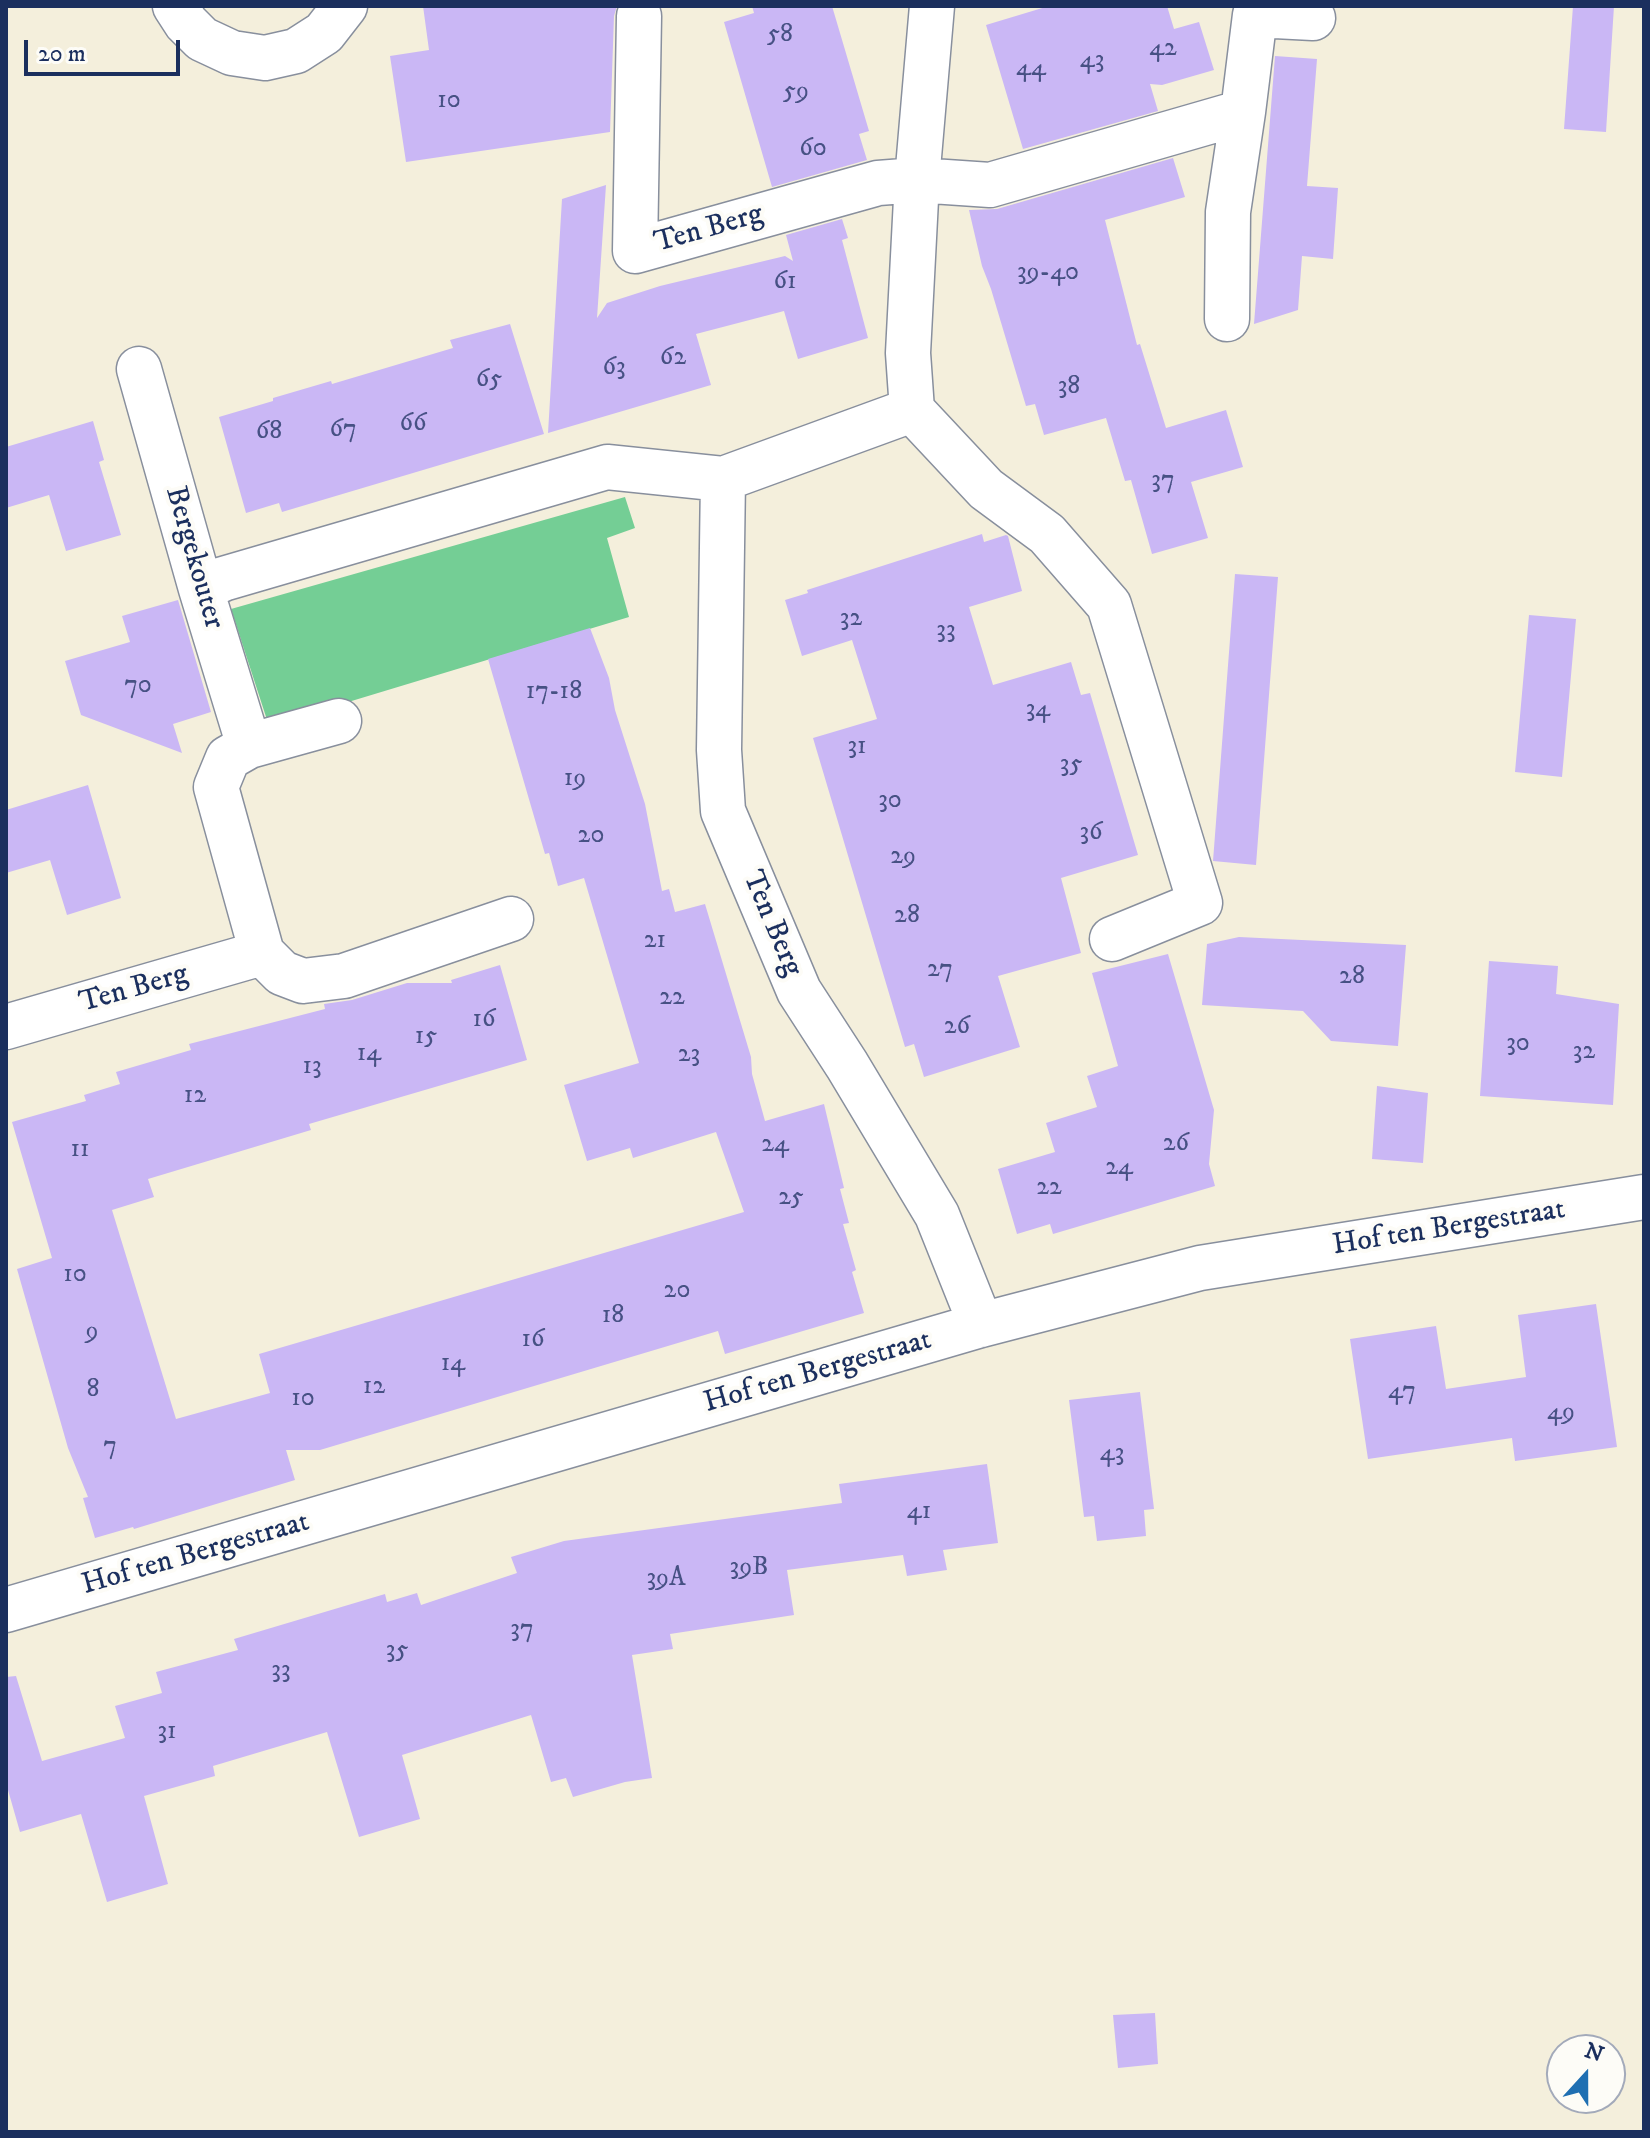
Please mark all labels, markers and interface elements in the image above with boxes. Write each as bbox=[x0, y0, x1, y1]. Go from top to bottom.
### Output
house number: 58 bbox=[767, 20, 793, 52]
scale bar bbox=[28, 24, 184, 74]
house number: 42 bbox=[1149, 34, 1177, 66]
text: 20 m bbox=[38, 39, 86, 69]
house number: 43 bbox=[1080, 46, 1104, 78]
house number: 44 bbox=[1016, 54, 1046, 86]
house number: 59 bbox=[783, 77, 809, 109]
house number: 10 bbox=[437, 86, 461, 118]
house number: 60 bbox=[799, 134, 827, 166]
street label: Ten Berg bbox=[651, 197, 767, 263]
house number: 39-40 bbox=[1017, 258, 1079, 290]
house number: 61 bbox=[774, 267, 796, 299]
house number: 62 bbox=[660, 343, 686, 375]
house number: 63 bbox=[602, 353, 626, 385]
house number: 65 bbox=[476, 365, 502, 397]
house number: 38 bbox=[1058, 372, 1080, 404]
house number: 66 bbox=[399, 409, 427, 441]
house number: 67 bbox=[329, 415, 357, 447]
house number: 68 bbox=[256, 417, 282, 449]
house number: 37 bbox=[1151, 466, 1175, 498]
street label: Bergekouter bbox=[156, 483, 230, 633]
house number: 32 bbox=[840, 604, 862, 636]
house number: 33 bbox=[936, 616, 956, 648]
house number: 70 bbox=[124, 671, 152, 703]
house number: 17-18 bbox=[526, 677, 582, 709]
house number: 34 bbox=[1026, 695, 1050, 727]
house number: 31 bbox=[847, 732, 867, 764]
house number: 35 bbox=[1060, 750, 1082, 782]
house number: 19 bbox=[564, 764, 586, 796]
house number: 30 bbox=[878, 786, 902, 818]
house number: 36 bbox=[1079, 818, 1103, 850]
house number: 20 bbox=[578, 821, 604, 853]
house number: 29 bbox=[890, 842, 916, 874]
street label: Ten Berg bbox=[733, 866, 809, 982]
house number: 28 bbox=[894, 901, 920, 933]
house number: 21 bbox=[644, 926, 666, 958]
house number: 27 bbox=[927, 955, 953, 987]
street label: Ten Berg bbox=[76, 957, 192, 1023]
house number: 28 bbox=[1339, 962, 1365, 994]
house number: 22 bbox=[659, 983, 685, 1015]
house number: 16 bbox=[473, 1005, 495, 1037]
house number: 26 bbox=[944, 1012, 970, 1044]
house number: 15 bbox=[415, 1022, 437, 1054]
house number: 30 bbox=[1506, 1029, 1530, 1061]
house number: 32 bbox=[1573, 1037, 1595, 1069]
house number: 14 bbox=[357, 1039, 381, 1071]
house number: 23 bbox=[678, 1040, 700, 1072]
house number: 13 bbox=[302, 1052, 322, 1084]
house number: 12 bbox=[184, 1081, 206, 1113]
house number: 26 bbox=[1163, 1129, 1189, 1161]
house number: 24 bbox=[761, 1130, 789, 1162]
house number: 11 bbox=[70, 1135, 90, 1167]
house number: 24 bbox=[1105, 1153, 1133, 1185]
house number: 22 bbox=[1036, 1173, 1062, 1205]
house number: 25 bbox=[778, 1183, 804, 1215]
street label: Hof ten Bergestraat bbox=[1330, 1193, 1568, 1265]
house number: 10 bbox=[63, 1260, 87, 1292]
house number: 20 bbox=[664, 1276, 690, 1308]
house number: 18 bbox=[602, 1301, 624, 1333]
house number: 9 bbox=[86, 1317, 98, 1349]
street label: Hof ten Bergestraat bbox=[700, 1323, 936, 1423]
house number: 16 bbox=[522, 1325, 544, 1357]
house number: 14 bbox=[441, 1349, 465, 1381]
house number: 12 bbox=[363, 1372, 385, 1404]
house number: 8 bbox=[86, 1375, 100, 1407]
house number: 47 bbox=[1388, 1377, 1416, 1409]
house number: 10 bbox=[291, 1384, 315, 1416]
house number: 49 bbox=[1547, 1398, 1575, 1430]
house number: 7 bbox=[103, 1432, 117, 1464]
house number: 43 bbox=[1100, 1439, 1124, 1471]
house number: 41 bbox=[907, 1497, 931, 1529]
street label: Hof ten Bergestraat bbox=[78, 1505, 314, 1605]
house number: 39B bbox=[729, 1553, 769, 1585]
house number: 39A bbox=[646, 1564, 686, 1596]
house number: 37 bbox=[510, 1615, 534, 1647]
house number: 35 bbox=[386, 1636, 408, 1668]
house number: 33 bbox=[271, 1656, 291, 1688]
house number: 31 bbox=[157, 1717, 177, 1749]
north arrow bbox=[1546, 2034, 1626, 2114]
text: N bbox=[1581, 2037, 1607, 2069]

